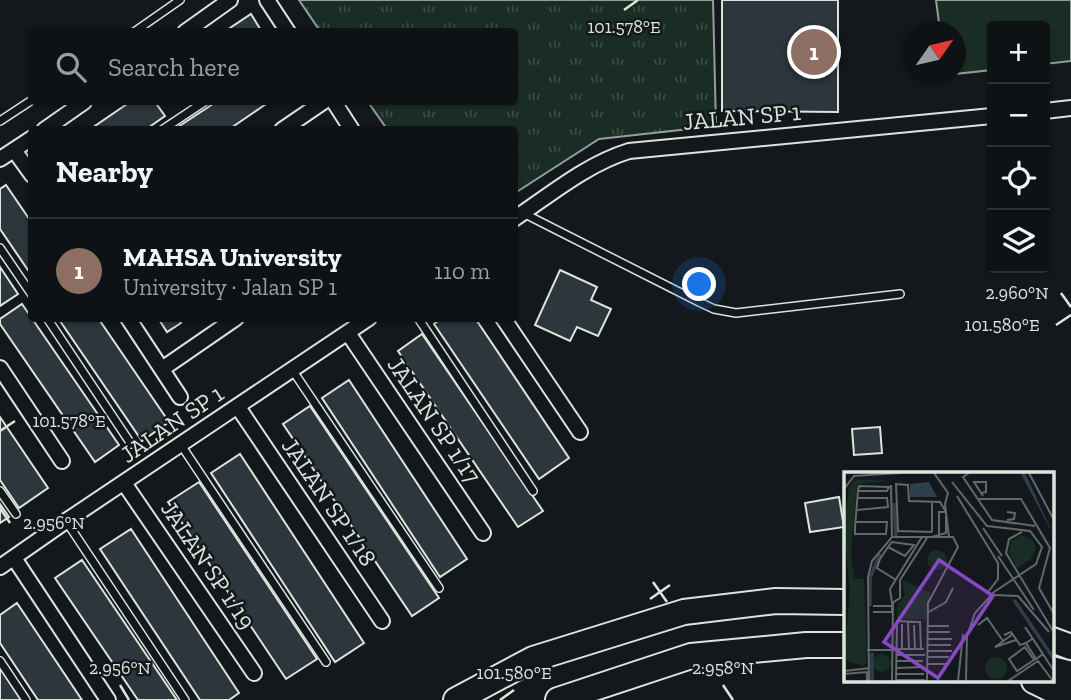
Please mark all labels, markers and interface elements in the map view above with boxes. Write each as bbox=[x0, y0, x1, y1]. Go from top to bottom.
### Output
text: 101.578°E bbox=[587, 16, 661, 38]
north arrow bbox=[903, 21, 966, 84]
map controls bbox=[987, 21, 1050, 273]
button: + bbox=[987, 21, 1050, 84]
pin: 1 bbox=[791, 26, 837, 78]
search box bbox=[28, 28, 518, 105]
icon: search bbox=[52, 48, 90, 86]
text: Search here bbox=[108, 51, 240, 83]
button: − bbox=[987, 84, 1050, 147]
street label: JALAN SP 1 bbox=[682, 97, 802, 136]
button: locate bbox=[987, 147, 1050, 210]
text: Nearby bbox=[56, 154, 153, 190]
button: layers bbox=[987, 210, 1050, 273]
text: MAHSA University bbox=[123, 241, 342, 273]
text: 1 bbox=[74, 257, 84, 285]
text: 110 m bbox=[434, 257, 490, 285]
your location bbox=[682, 267, 716, 301]
text: University · Jalan SP 1 bbox=[123, 273, 337, 301]
text: 2.960°N bbox=[986, 282, 1048, 304]
text: 101.580°E bbox=[964, 314, 1040, 336]
street label: JALAN SP 1/17 bbox=[381, 351, 487, 489]
street label: JALAN SP 1 bbox=[115, 379, 229, 469]
text: 101.578°E bbox=[32, 410, 106, 432]
street label: JALAN SP 1/18 bbox=[276, 432, 383, 571]
inset map bbox=[844, 472, 1054, 682]
street label: JALAN SP 1/19 bbox=[155, 495, 262, 634]
text: 2.956°N bbox=[23, 512, 85, 534]
text: 2.956°N bbox=[89, 657, 151, 679]
text: 2.958°N bbox=[692, 657, 754, 679]
text: 101.580°E bbox=[476, 662, 552, 684]

